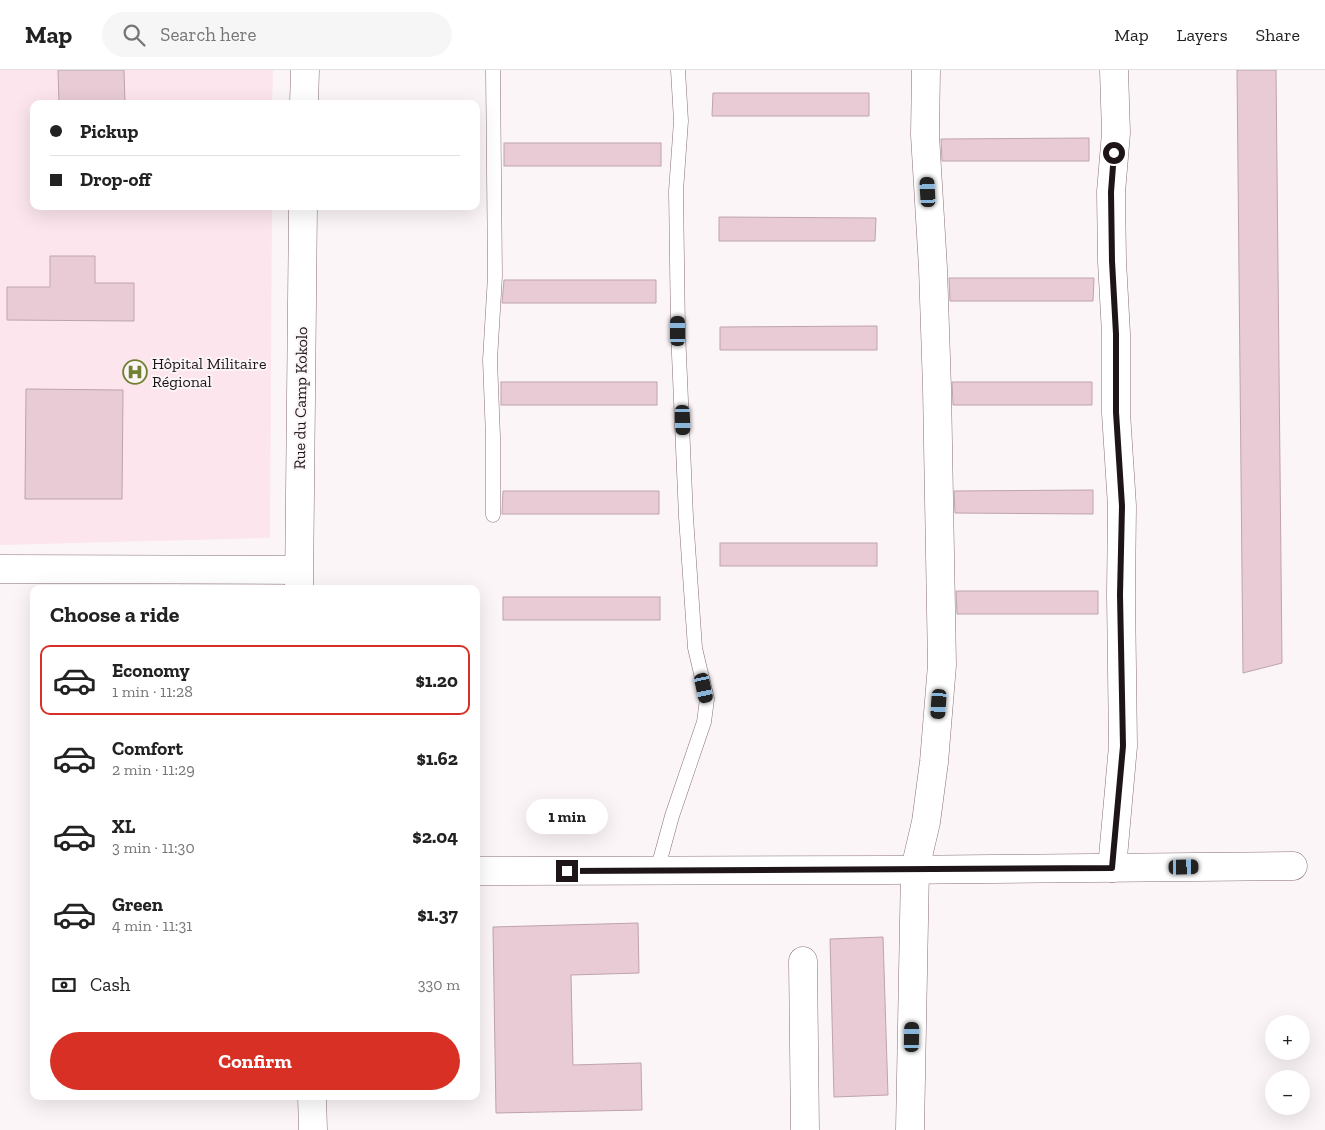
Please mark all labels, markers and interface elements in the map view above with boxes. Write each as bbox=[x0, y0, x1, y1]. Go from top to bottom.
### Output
search box bbox=[102, 12, 452, 57]
text: Map bbox=[25, 20, 72, 49]
icon: search bbox=[120, 21, 148, 49]
text: Search here bbox=[160, 23, 257, 46]
text: Map bbox=[1114, 24, 1149, 46]
text: Layers bbox=[1177, 24, 1228, 46]
text: Share bbox=[1256, 24, 1300, 46]
text: Pickup bbox=[80, 120, 138, 143]
route start bbox=[1103, 142, 1125, 164]
text: Drop-off bbox=[80, 168, 151, 191]
car bbox=[919, 177, 936, 207]
car bbox=[670, 316, 685, 346]
street label: Rue du Camp Kokolo bbox=[290, 327, 311, 469]
place label: Hôpital Militaire Régional bbox=[152, 354, 266, 391]
hospital icon: Hôpital Militaire Régional bbox=[122, 359, 148, 385]
car bbox=[674, 405, 691, 435]
text: Choose a ride bbox=[50, 601, 180, 628]
icon: car bbox=[52, 658, 97, 703]
text: Economy bbox=[112, 659, 190, 682]
text: $1.20 bbox=[416, 669, 458, 692]
car bbox=[693, 672, 714, 704]
text: 1 min · 11:28 bbox=[112, 682, 193, 701]
car bbox=[930, 689, 947, 719]
icon: car bbox=[52, 736, 97, 781]
text: Comfort bbox=[112, 737, 183, 760]
text: $1.62 bbox=[417, 747, 458, 770]
text: 2 min · 11:29 bbox=[112, 760, 195, 779]
callout: 1 min bbox=[526, 798, 608, 834]
text: 1 min bbox=[548, 807, 586, 826]
icon: car bbox=[52, 814, 97, 859]
text: XL bbox=[112, 815, 135, 838]
text: $2.04 bbox=[412, 825, 458, 848]
text: 3 min · 11:30 bbox=[112, 838, 195, 857]
car bbox=[1168, 859, 1199, 875]
route end bbox=[556, 860, 578, 882]
icon: car bbox=[52, 892, 97, 937]
text: Green bbox=[112, 893, 163, 916]
text: $1.37 bbox=[417, 903, 458, 926]
text: 4 min · 11:31 bbox=[112, 916, 192, 935]
icon: cash bbox=[50, 971, 78, 999]
text: Cash bbox=[90, 973, 130, 996]
text: 330 m bbox=[418, 975, 460, 994]
map controls bbox=[1265, 1015, 1310, 1115]
button: + bbox=[1265, 1015, 1310, 1060]
car bbox=[904, 1022, 919, 1052]
button: Confirm bbox=[50, 1032, 460, 1090]
button: − bbox=[1265, 1070, 1310, 1115]

